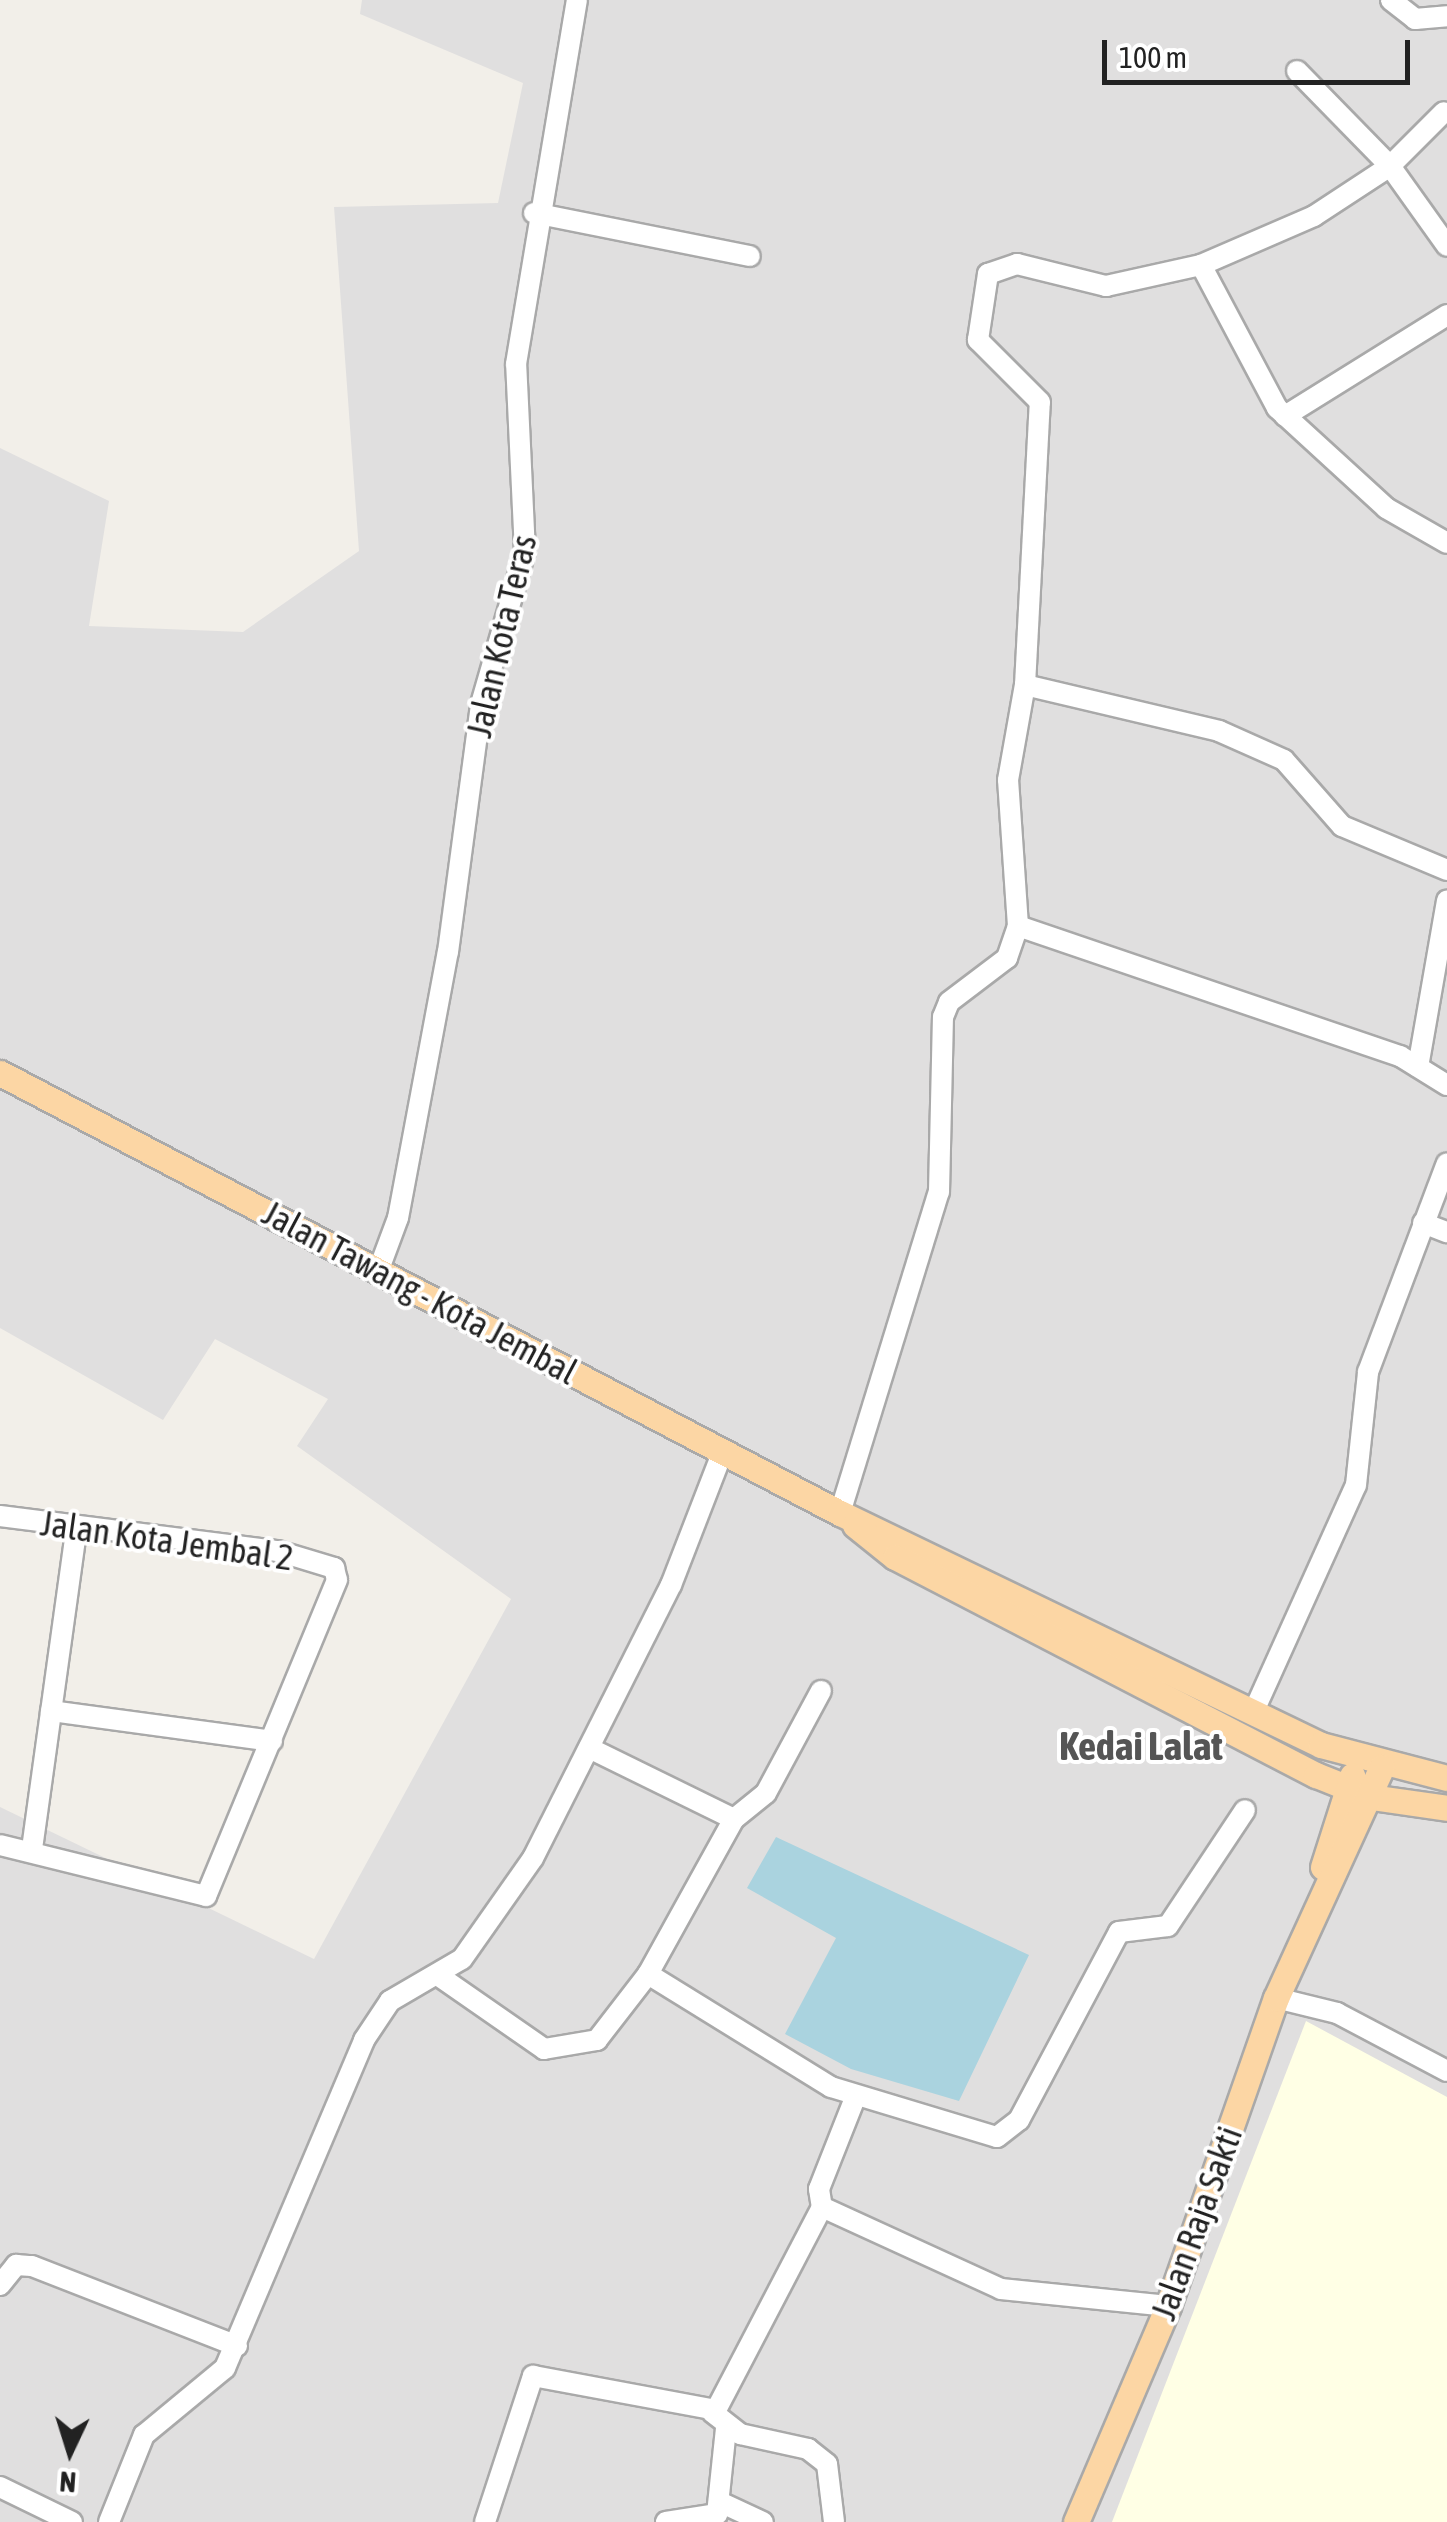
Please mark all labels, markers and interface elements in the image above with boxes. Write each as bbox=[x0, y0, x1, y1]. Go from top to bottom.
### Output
scale bar bbox=[1107, 20, 1414, 82]
text: 100 m bbox=[1119, 40, 1187, 74]
street label: Jalan Kota Teras bbox=[457, 531, 545, 741]
street label: Jalan Tawang - Kota Jembal bbox=[256, 1191, 584, 1393]
street label: Jalan Kota Jembal 2 bbox=[38, 1501, 296, 1579]
district label: Kedai Lalat bbox=[1059, 1722, 1223, 1770]
street label: Jalan Raja Sakti bbox=[1142, 2121, 1250, 2325]
north arrow bbox=[20, 2402, 120, 2502]
text: N bbox=[59, 2465, 77, 2498]

